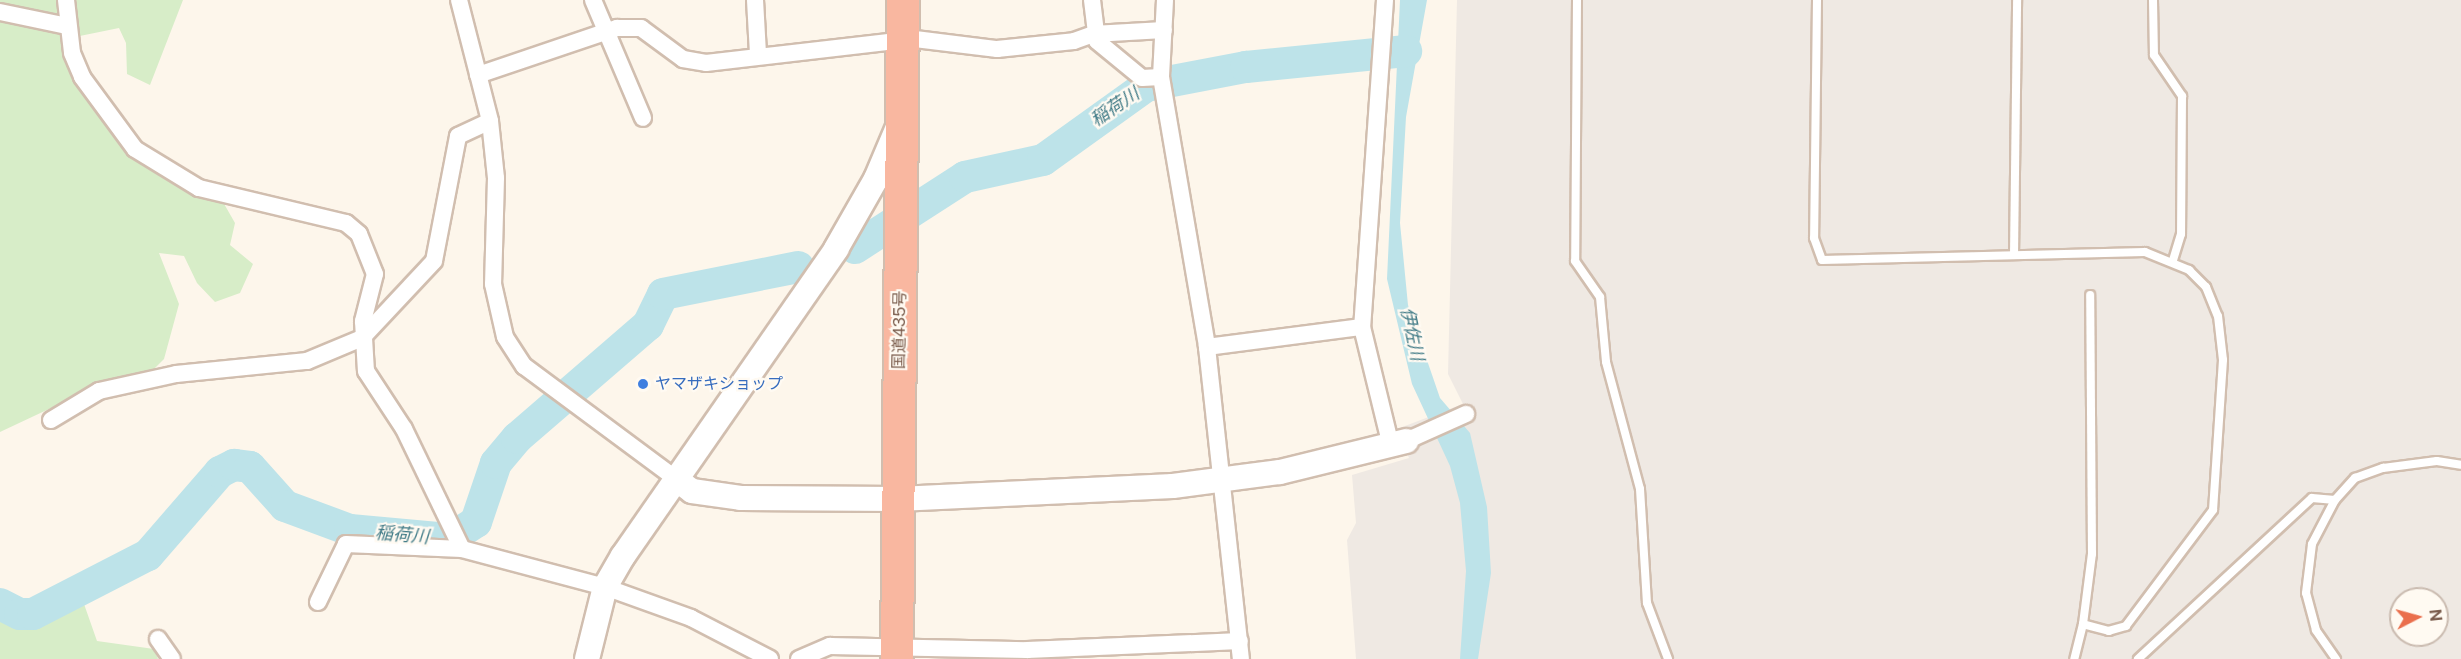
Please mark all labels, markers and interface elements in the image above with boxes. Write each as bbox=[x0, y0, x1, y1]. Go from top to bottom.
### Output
water label: 稲荷川 bbox=[1087, 83, 1143, 131]
street label: 国道435号 bbox=[890, 291, 910, 369]
water label: 伊佐川 bbox=[1396, 305, 1428, 363]
place label: ヤマザキショップ bbox=[655, 374, 783, 394]
marker: ヤマザキショップ bbox=[636, 377, 650, 391]
water label: 稲荷川 bbox=[374, 522, 430, 548]
north arrow bbox=[2389, 587, 2449, 647]
text: N bbox=[2425, 608, 2446, 622]

